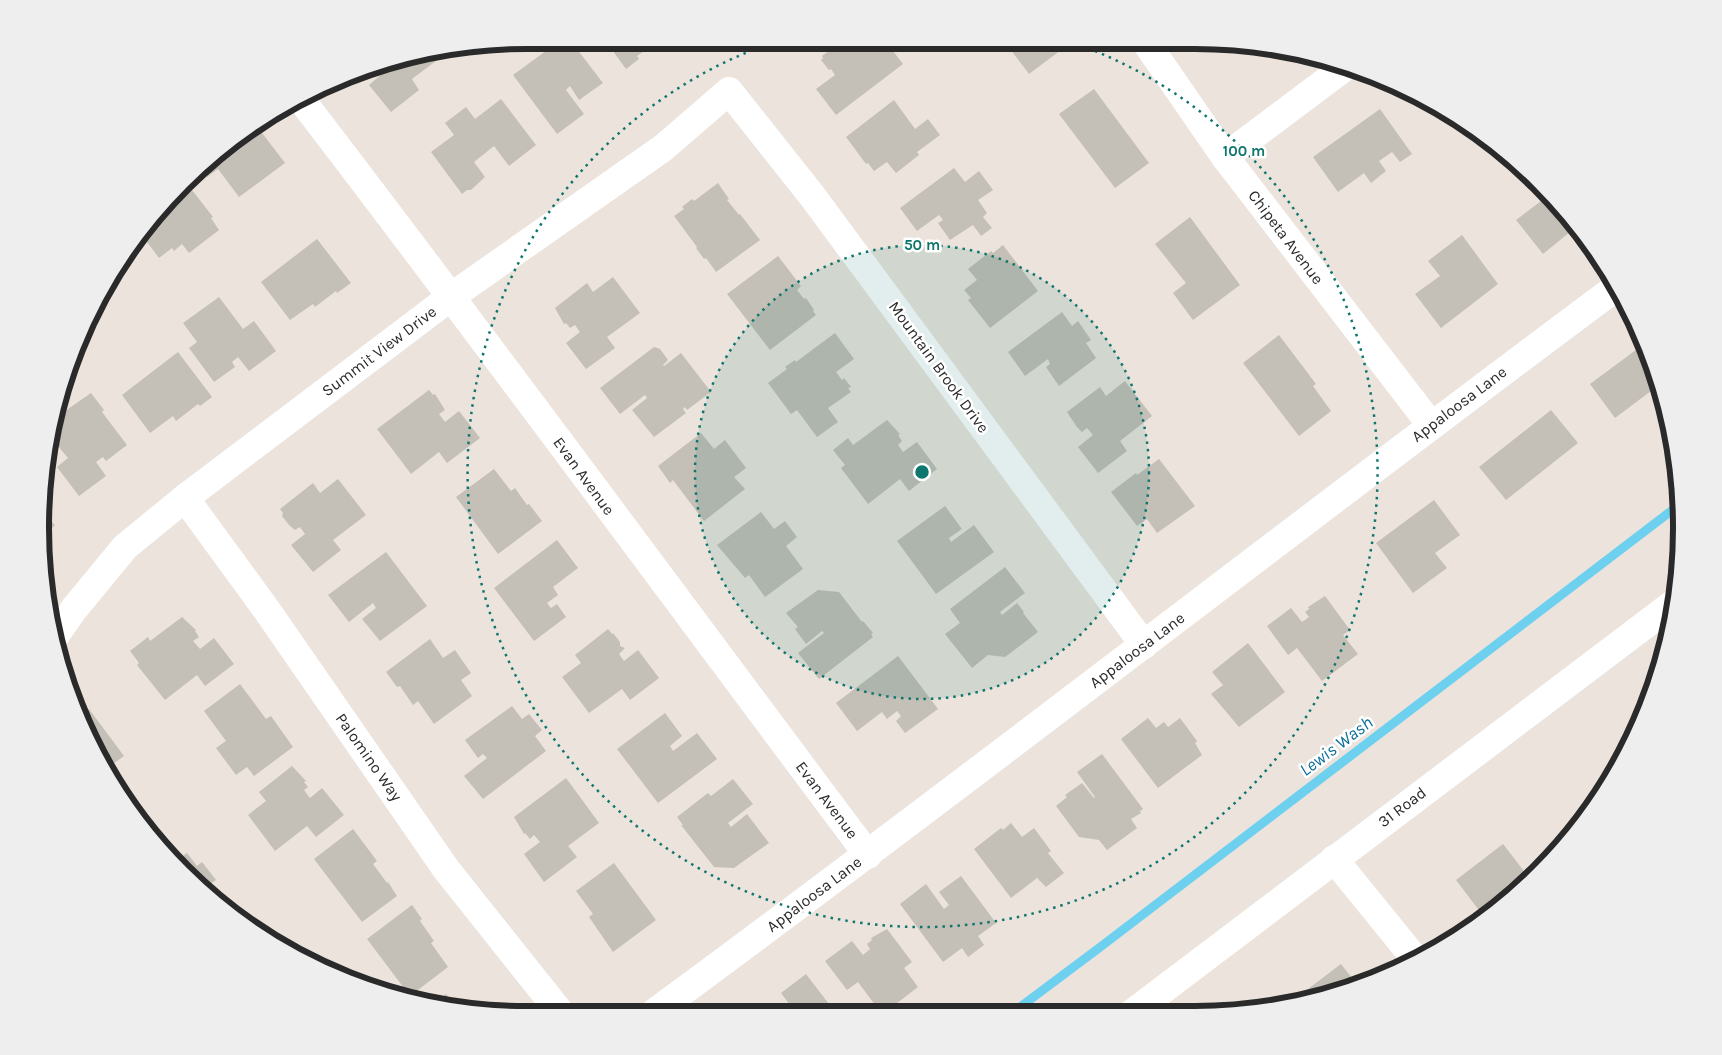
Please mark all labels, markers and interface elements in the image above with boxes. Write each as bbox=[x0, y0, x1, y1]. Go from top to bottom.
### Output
text: 100 m bbox=[1223, 142, 1265, 160]
street label: Chipeta Avenue bbox=[1244, 186, 1328, 288]
text: 50 m bbox=[904, 236, 940, 254]
street label: Mountain Brook Drive bbox=[885, 297, 993, 437]
street label: Summit View Drive bbox=[318, 302, 440, 400]
street label: Appaloosa Lane bbox=[1408, 362, 1510, 446]
street label: Evan Avenue bbox=[549, 433, 619, 519]
centre of rings bbox=[913, 463, 931, 481]
street label: Appaloosa Lane bbox=[1086, 608, 1188, 692]
street label: Palomino Way bbox=[332, 709, 407, 805]
water label: Lewis Wash bbox=[1295, 711, 1377, 781]
street label: Evan Avenue bbox=[792, 758, 862, 842]
street label: 31 Road bbox=[1374, 783, 1430, 831]
street label: Appaloosa Lane bbox=[763, 852, 865, 936]

